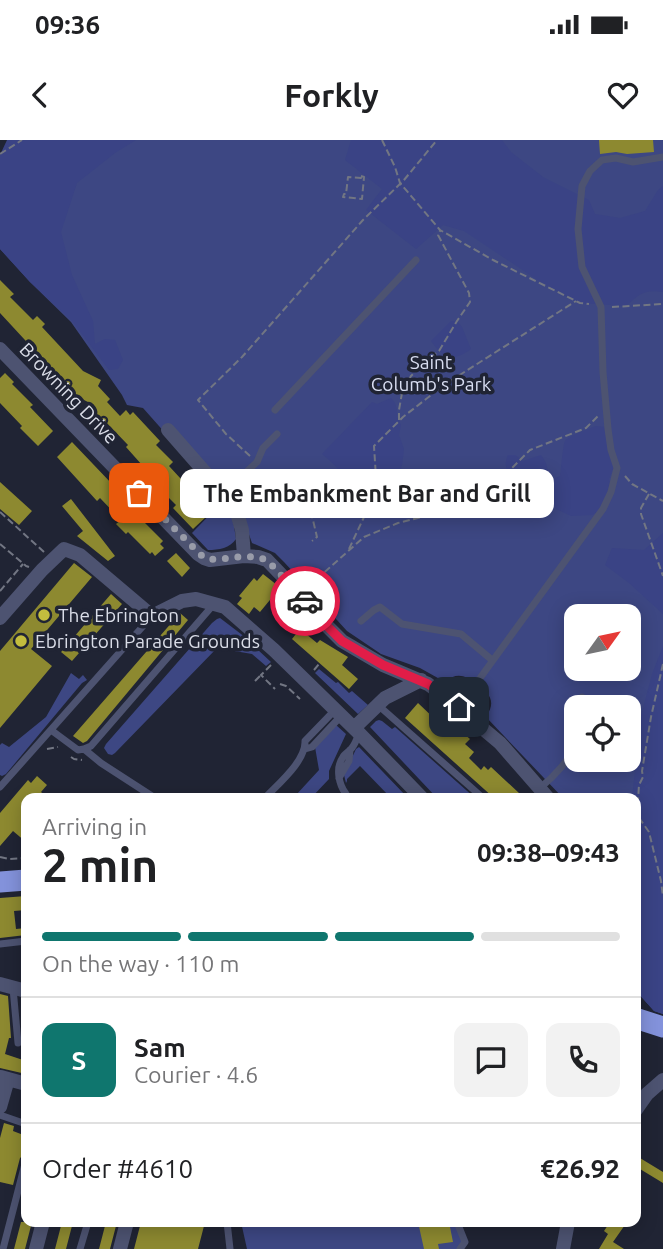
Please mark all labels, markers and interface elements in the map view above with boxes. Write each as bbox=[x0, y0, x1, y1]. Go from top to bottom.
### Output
text: 09:36 bbox=[35, 10, 100, 39]
icon: back bbox=[21, 76, 59, 114]
icon: heart bbox=[604, 76, 642, 114]
text: Forkly bbox=[284, 77, 379, 113]
street label: Browning Drive bbox=[15, 338, 123, 448]
park label: Saint Columb's Park bbox=[371, 351, 492, 395]
pin bbox=[109, 463, 169, 523]
callout: The Embankment Bar and Grill bbox=[181, 468, 556, 518]
icon: bag bbox=[120, 474, 158, 512]
text: The Embankment Bar and Grill bbox=[203, 481, 531, 506]
courier bbox=[270, 566, 340, 636]
icon: car bbox=[286, 582, 324, 620]
place label: The Ebrington bbox=[58, 604, 179, 626]
north arrow bbox=[564, 604, 640, 681]
map controls bbox=[564, 604, 641, 772]
marker: The Ebrington bbox=[36, 607, 52, 623]
place label: Ebrington Parade Grounds bbox=[35, 630, 260, 652]
marker: Ebrington Parade Grounds bbox=[13, 633, 29, 649]
pin bbox=[429, 677, 489, 737]
icon: home bbox=[440, 688, 478, 726]
button: locate bbox=[564, 695, 641, 772]
text: Arriving in bbox=[42, 814, 147, 839]
text: 09:38–09:43 bbox=[477, 838, 620, 867]
text: 2 min bbox=[42, 839, 158, 891]
text: On the way · 110 m bbox=[42, 951, 239, 976]
button: chat bbox=[454, 1023, 528, 1097]
button: phone bbox=[546, 1023, 620, 1097]
text: Sam bbox=[134, 1033, 186, 1062]
text: S bbox=[72, 1046, 86, 1075]
text: Courier · 4.6 bbox=[134, 1062, 258, 1087]
text: Order #4610 bbox=[42, 1154, 193, 1183]
text: €26.92 bbox=[540, 1154, 620, 1183]

